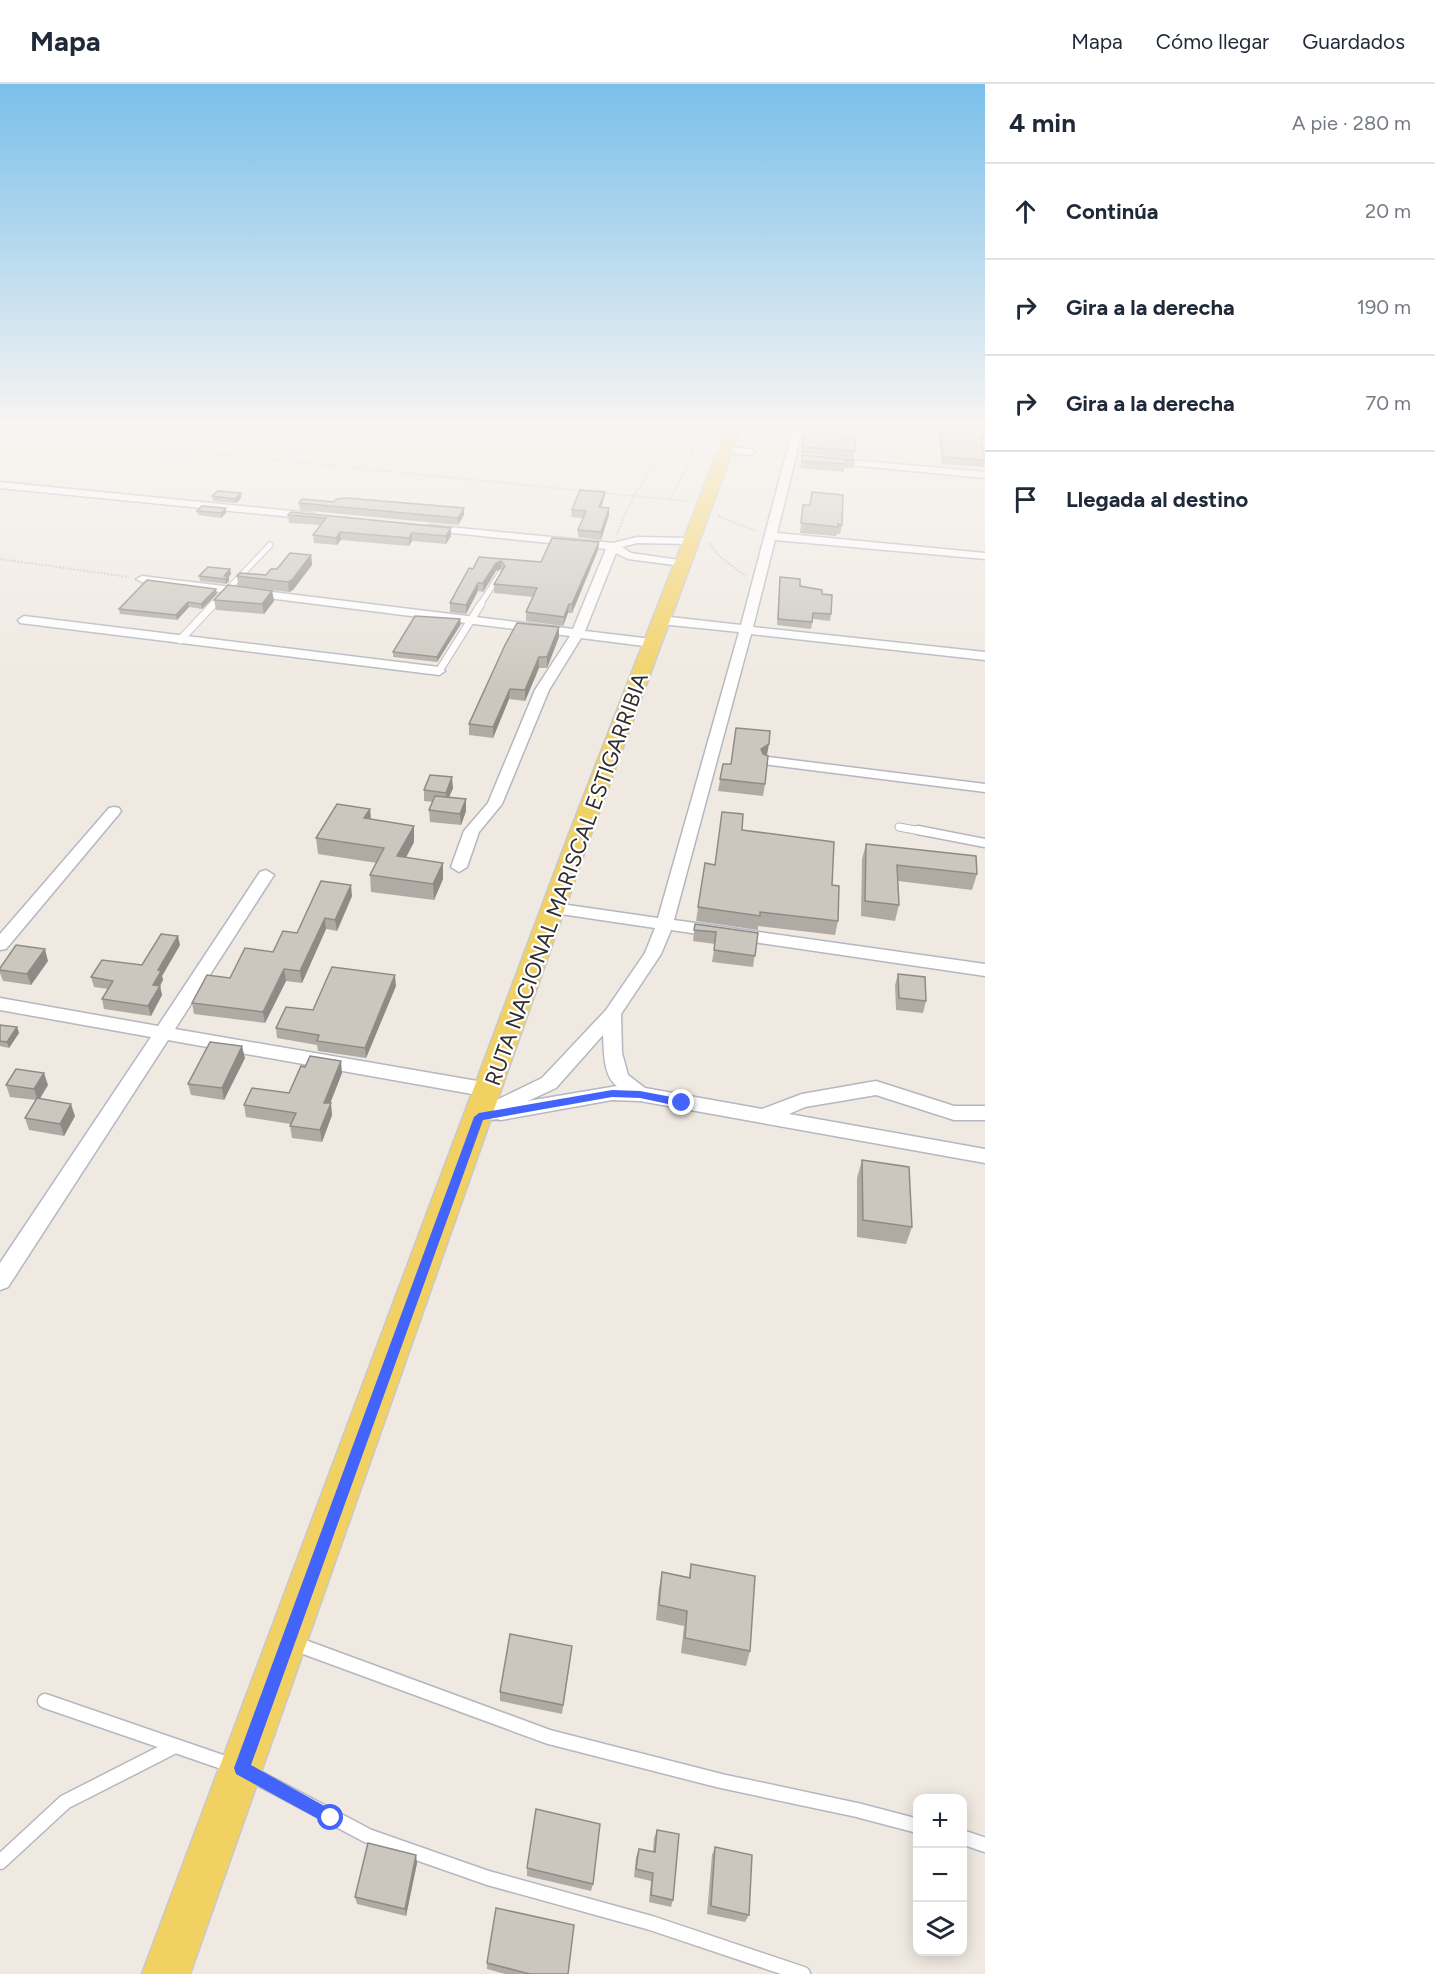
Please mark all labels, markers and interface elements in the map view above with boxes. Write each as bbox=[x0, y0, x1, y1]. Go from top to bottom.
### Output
text: Mapa bbox=[30, 24, 101, 58]
text: Mapa bbox=[1071, 29, 1123, 54]
text: Cómo llegar bbox=[1156, 29, 1269, 54]
text: Guardados bbox=[1302, 29, 1405, 54]
text: 4 min bbox=[1009, 107, 1076, 139]
text: A pie · 280 m bbox=[1292, 111, 1411, 135]
icon: ahead bbox=[1009, 195, 1042, 228]
text: Continúa bbox=[1066, 198, 1159, 225]
text: 20 m bbox=[1365, 199, 1411, 223]
icon: right bbox=[1009, 291, 1042, 324]
text: Gira a la derecha bbox=[1066, 294, 1235, 321]
text: 190 m bbox=[1357, 295, 1411, 319]
icon: right bbox=[1009, 387, 1042, 420]
text: Gira a la derecha bbox=[1066, 390, 1235, 417]
text: 70 m bbox=[1365, 391, 1411, 415]
icon: arrive bbox=[1009, 483, 1042, 516]
text: Llegada al destino bbox=[1066, 486, 1248, 513]
street label: RUTA NACIONAL MARISCAL ESTIGARRIBIA bbox=[479, 669, 654, 1089]
route end bbox=[668, 1089, 694, 1115]
map controls bbox=[913, 1794, 967, 1956]
button: + bbox=[913, 1794, 967, 1848]
route start bbox=[317, 1804, 343, 1830]
button: − bbox=[913, 1848, 967, 1902]
button: layers bbox=[913, 1902, 967, 1956]

